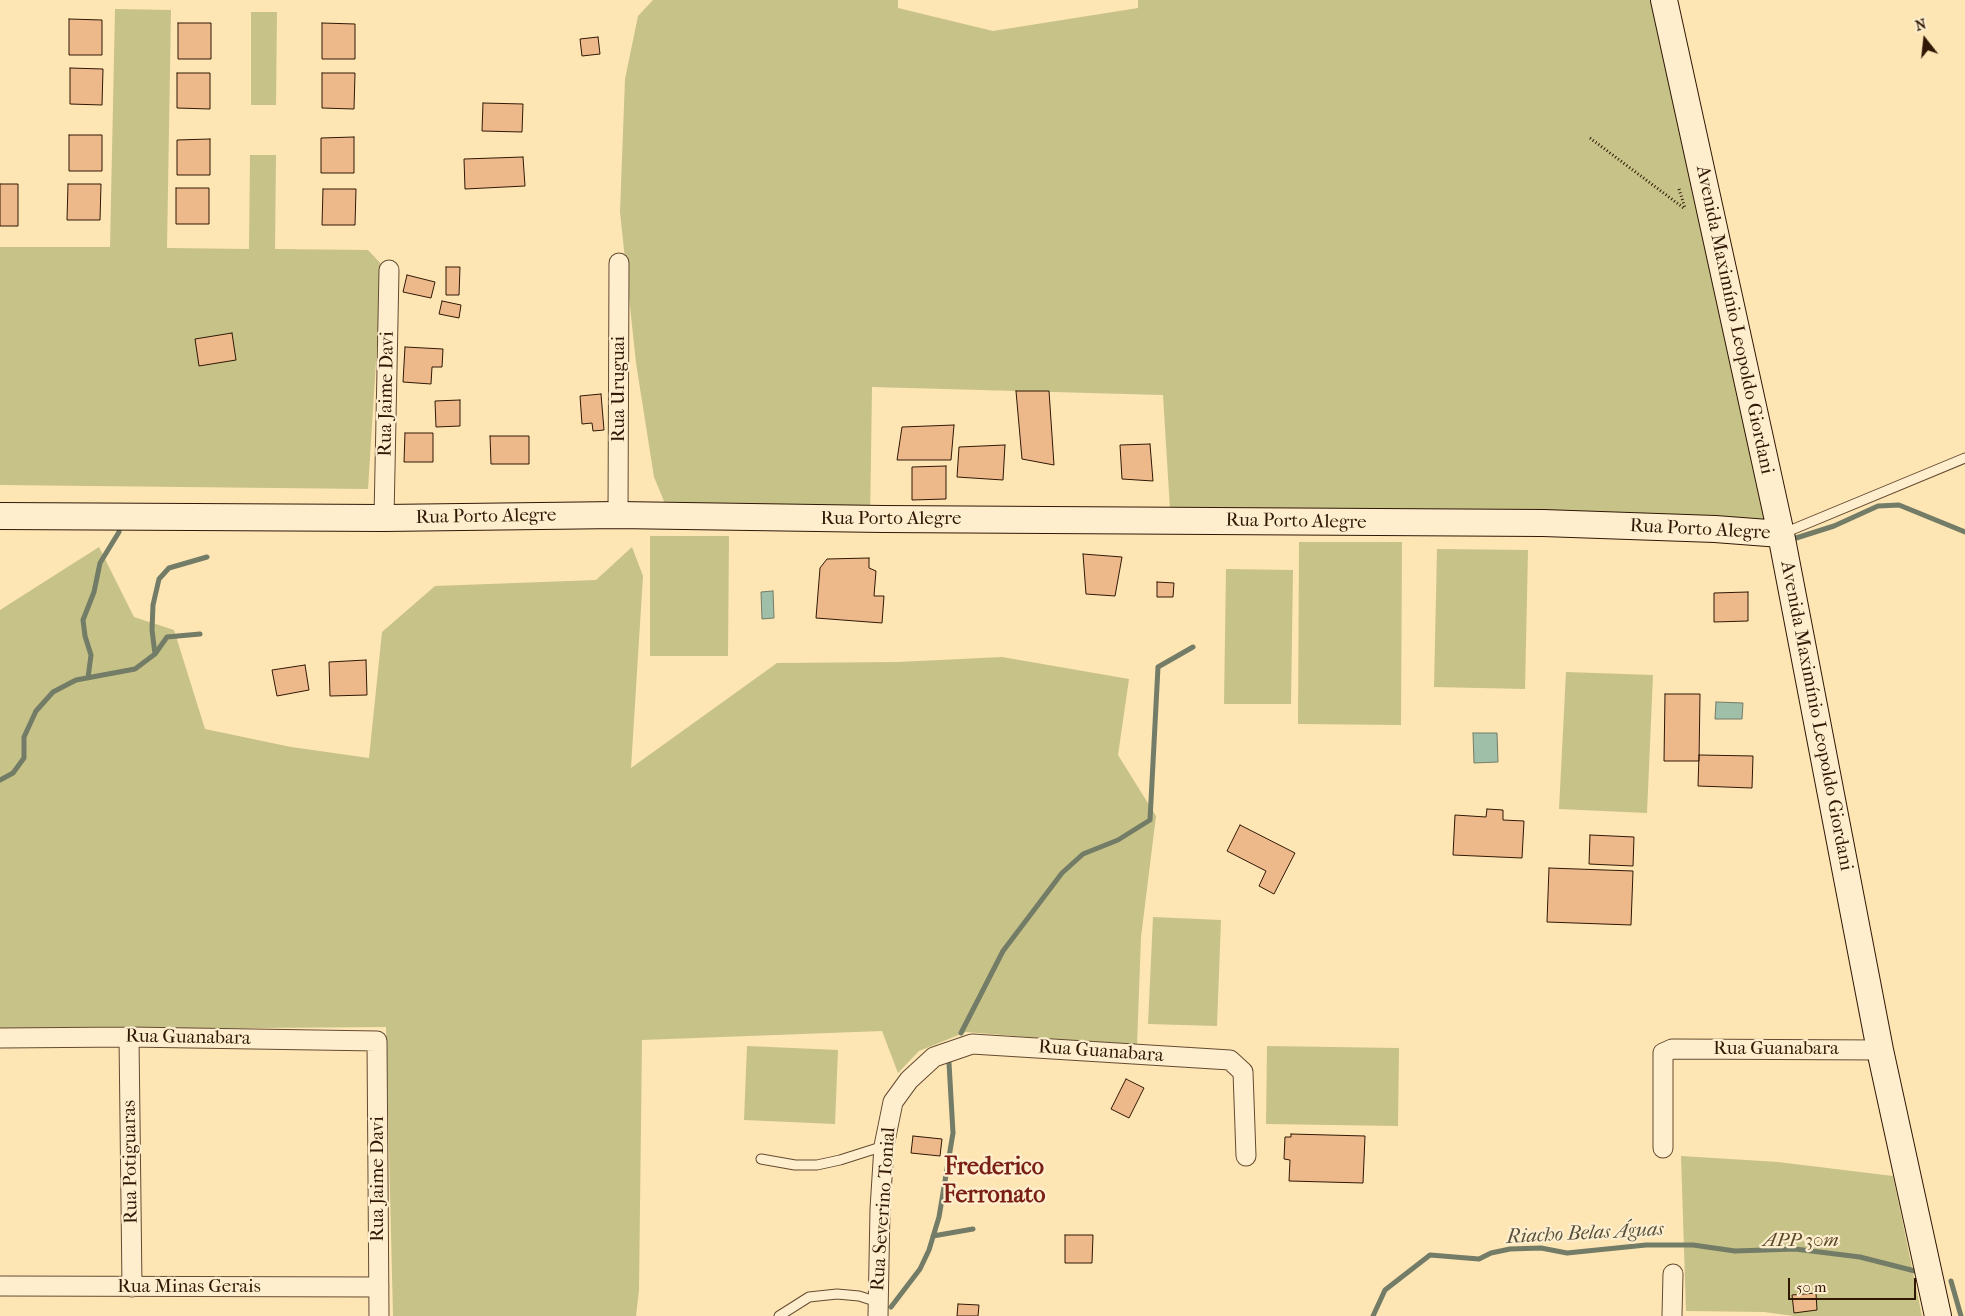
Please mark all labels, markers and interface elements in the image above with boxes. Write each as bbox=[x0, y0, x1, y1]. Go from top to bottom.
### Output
north arrow bbox=[1900, 15, 1950, 65]
text: N bbox=[1913, 15, 1928, 35]
street label: Avenida Maximínio Leopoldo Giordani bbox=[1690, 164, 1778, 476]
street label: Rua Jaime Davi bbox=[375, 331, 399, 457]
street label: Rua Uruguai bbox=[608, 336, 630, 442]
street label: Rua Porto Alegre bbox=[415, 504, 557, 530]
street label: Rua Porto Alegre bbox=[821, 508, 961, 530]
street label: Rua Porto Alegre bbox=[1225, 509, 1367, 535]
street label: Rua Porto Alegre bbox=[1629, 515, 1771, 545]
street label: Avenida Maximínio Leopoldo Giordani bbox=[1775, 559, 1857, 873]
street label: Rua Guanabara bbox=[125, 1026, 251, 1050]
street label: Rua Guanabara bbox=[1038, 1036, 1164, 1068]
street label: Rua Guanabara bbox=[1713, 1038, 1839, 1060]
street label: Rua Potiguaras bbox=[119, 1100, 143, 1224]
street label: Rua Jaime Davi bbox=[367, 1116, 389, 1242]
street label: Rua Severino Tonial bbox=[867, 1126, 901, 1292]
district label: Frederico Ferronato bbox=[943, 1154, 1045, 1210]
water label: Riacho Belas Águas bbox=[1506, 1218, 1664, 1250]
park label: APP 30m bbox=[1763, 1230, 1839, 1252]
scale bar bbox=[1790, 1268, 1918, 1300]
street label: Rua Minas Gerais bbox=[117, 1276, 261, 1298]
text: 50 m bbox=[1796, 1278, 1826, 1296]

